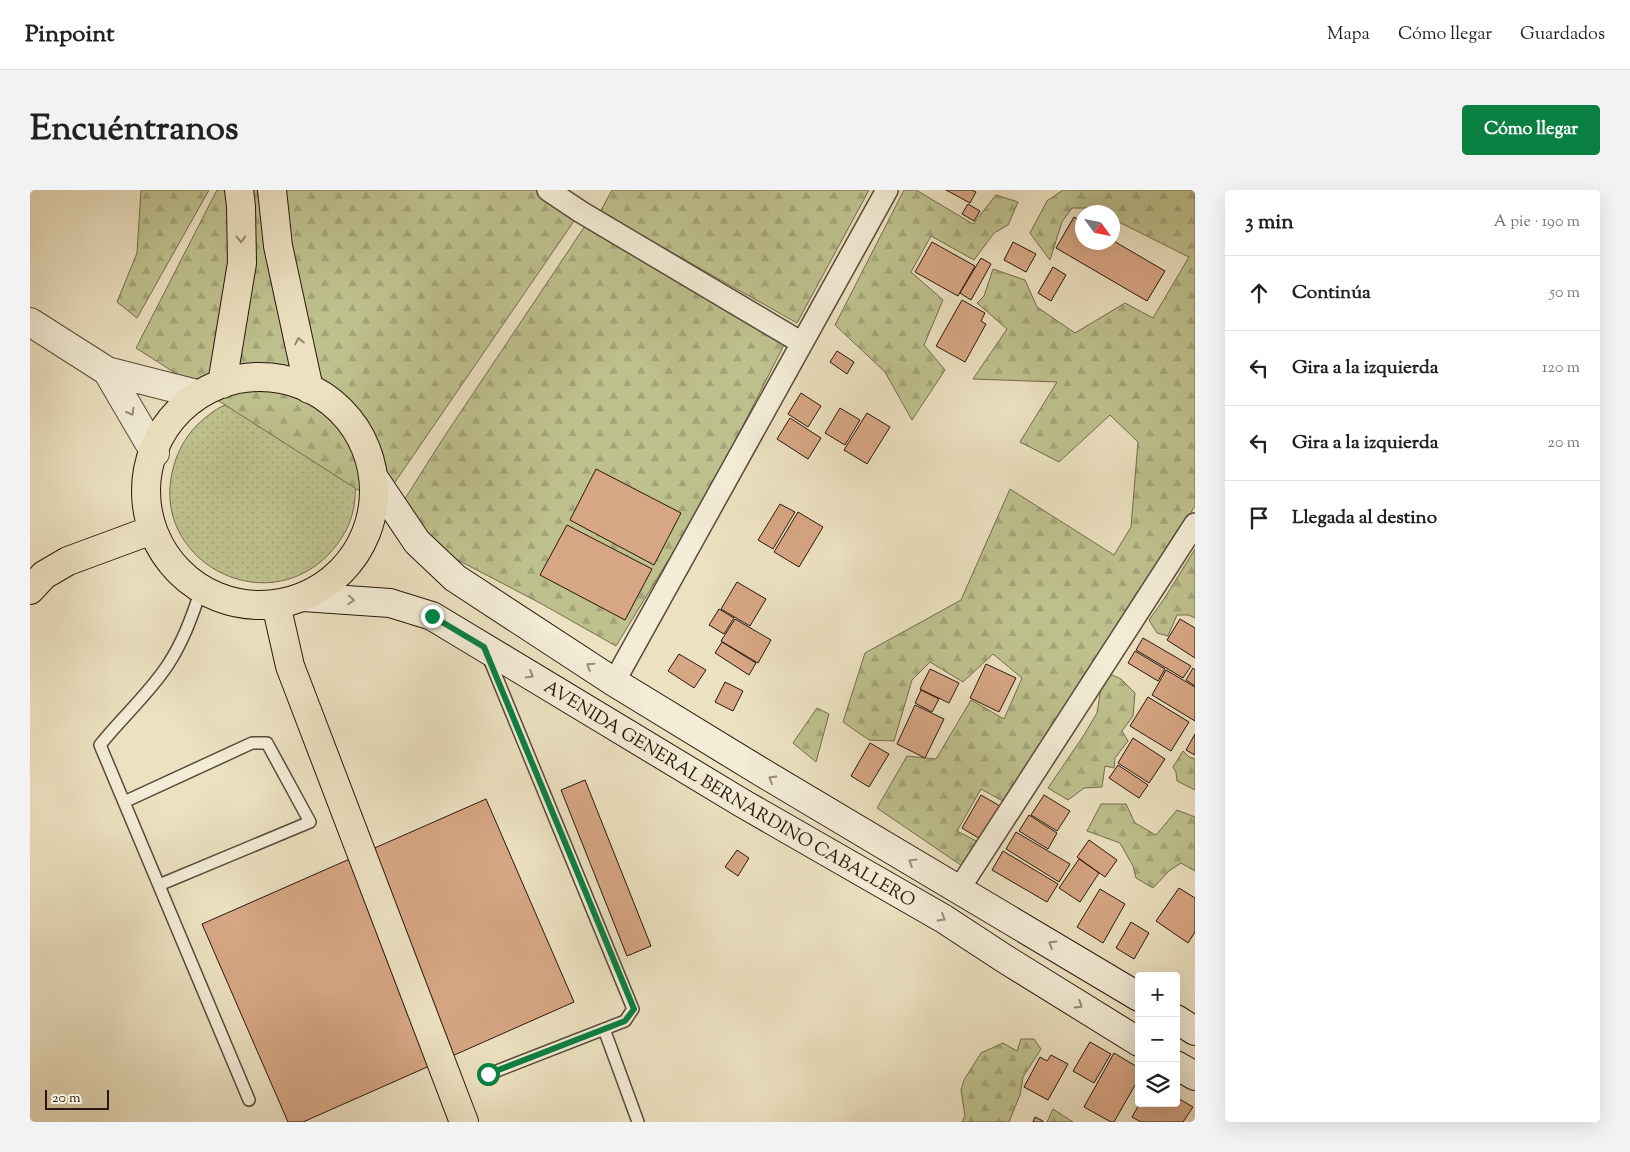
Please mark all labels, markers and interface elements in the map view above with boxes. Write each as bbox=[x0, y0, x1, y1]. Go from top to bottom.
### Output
text: Pinpoint bbox=[25, 18, 114, 52]
text: Mapa bbox=[1327, 22, 1370, 48]
text: Cómo llegar bbox=[1398, 22, 1492, 48]
text: Guardados bbox=[1520, 22, 1605, 48]
text: Encuéntranos bbox=[30, 105, 239, 156]
button: Cómo llegar bbox=[1462, 105, 1600, 155]
north arrow bbox=[1075, 205, 1120, 250]
text: 3 min bbox=[1245, 208, 1294, 238]
text: A pie · 190 m bbox=[1494, 211, 1580, 234]
one-way arrow bbox=[236, 235, 246, 243]
icon: ahead bbox=[1245, 279, 1273, 307]
text: Continúa bbox=[1292, 280, 1371, 307]
text: 50 m bbox=[1549, 282, 1580, 305]
one-way arrow bbox=[294, 336, 305, 345]
icon: left bbox=[1245, 354, 1273, 382]
text: Gira a la izquierda bbox=[1292, 355, 1438, 382]
text: 120 m bbox=[1542, 357, 1580, 380]
one-way arrow bbox=[125, 407, 135, 416]
icon: left bbox=[1245, 429, 1273, 457]
text: Gira a la izquierda bbox=[1292, 430, 1438, 457]
text: 20 m bbox=[1547, 432, 1580, 455]
icon: arrive bbox=[1245, 504, 1273, 532]
text: Llegada al destino bbox=[1292, 505, 1437, 532]
one-way arrow bbox=[348, 595, 356, 606]
route end bbox=[421, 605, 444, 628]
one-way arrow bbox=[586, 662, 595, 672]
one-way arrow bbox=[525, 669, 534, 679]
street label: AVENIDA GENERAL BERNARDINO CABALLERO bbox=[538, 675, 920, 915]
one-way arrow bbox=[769, 775, 778, 785]
one-way arrow bbox=[909, 858, 918, 868]
one-way arrow bbox=[936, 912, 945, 922]
one-way arrow bbox=[1049, 941, 1058, 951]
map controls bbox=[1135, 972, 1180, 1107]
button: + bbox=[1135, 972, 1180, 1017]
one-way arrow bbox=[1074, 998, 1083, 1008]
button: − bbox=[1135, 1017, 1180, 1062]
button: layers bbox=[1135, 1062, 1180, 1107]
route start bbox=[477, 1063, 500, 1086]
scale bar bbox=[45, 1087, 109, 1110]
text: 20 m bbox=[52, 1089, 81, 1109]

